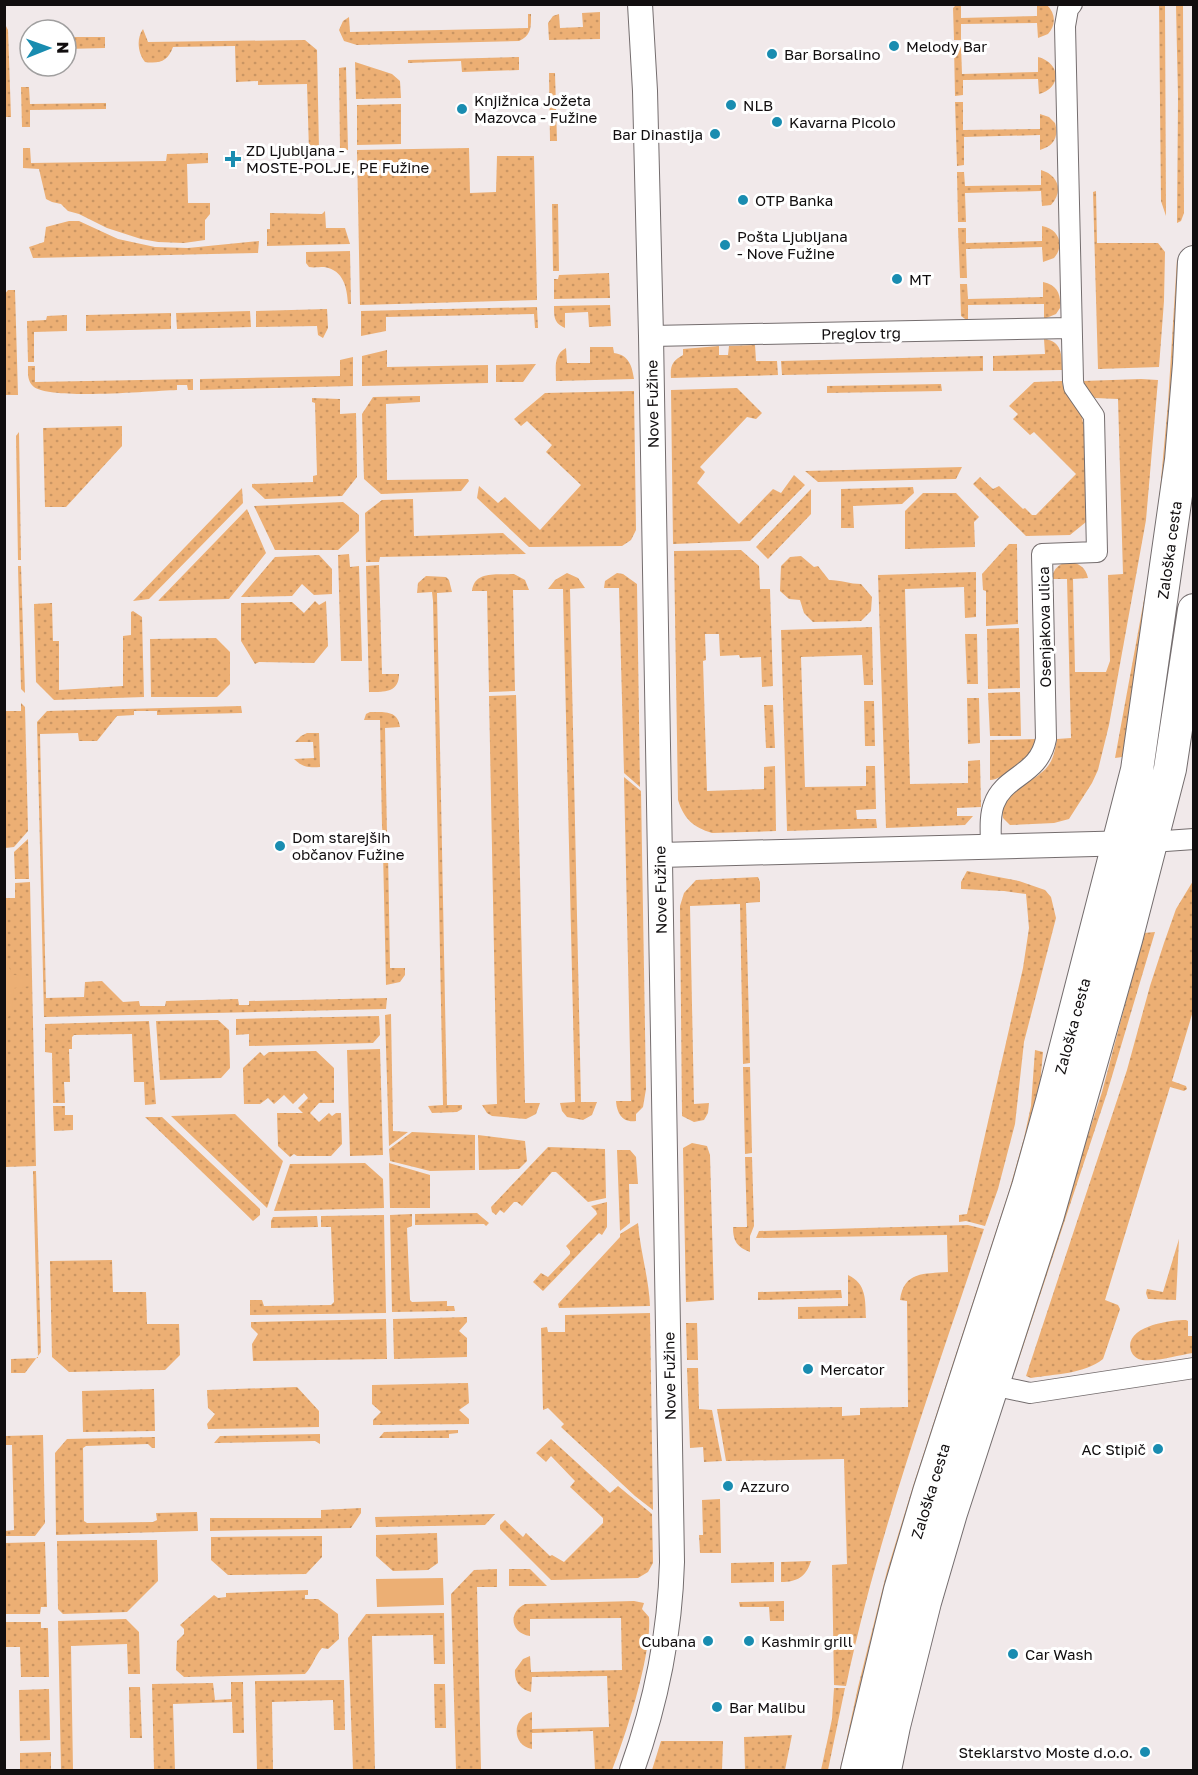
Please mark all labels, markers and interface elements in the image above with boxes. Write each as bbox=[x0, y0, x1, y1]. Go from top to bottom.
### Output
north arrow bbox=[18, 18, 78, 78]
place label: Melody Bar bbox=[906, 37, 987, 55]
marker: Melody Bar bbox=[887, 39, 901, 53]
text: N bbox=[53, 41, 73, 54]
place label: Bar Borsalino bbox=[784, 45, 881, 63]
marker: Bar Borsalino bbox=[765, 47, 779, 61]
place label: Knjižnica Jožeta Mazovca - Fužine bbox=[474, 91, 598, 126]
place label: NLB bbox=[743, 96, 773, 114]
marker: NLB bbox=[724, 98, 738, 112]
marker: Knjižnica Jožeta Mazovca - Fužine bbox=[455, 102, 469, 116]
place label: Kavarna Picolo bbox=[789, 113, 896, 131]
marker: Kavarna Picolo bbox=[770, 115, 784, 129]
place label: Bar Dinastija bbox=[612, 125, 703, 143]
marker: Bar Dinastija bbox=[708, 127, 722, 141]
place label: ZD Ljubljana - MOSTE-POLJE, PE Fužine bbox=[246, 141, 430, 176]
marker: ZD Ljubljana - MOSTE-POLJE, PE Fužine bbox=[224, 150, 242, 168]
place label: OTP Banka bbox=[755, 191, 833, 209]
marker: OTP Banka bbox=[736, 193, 750, 207]
place label: Pošta Ljubljana - Nove Fužine bbox=[737, 227, 848, 262]
marker: Pošta Ljubljana - Nove Fužine bbox=[718, 238, 732, 252]
place label: MT bbox=[909, 270, 931, 288]
marker: MT bbox=[890, 272, 904, 286]
street label: Preglov trg bbox=[821, 323, 901, 343]
street label: Nove Fužine bbox=[642, 359, 662, 448]
street label: Zaloška cesta bbox=[1153, 500, 1185, 600]
street label: Osenjakova ulica bbox=[1034, 566, 1054, 688]
place label: Dom starejših občanov Fužine bbox=[292, 828, 405, 863]
marker: Dom starejših občanov Fužine bbox=[273, 839, 287, 853]
street label: Nove Fužine bbox=[650, 845, 670, 934]
street label: Zaloška cesta bbox=[1051, 976, 1093, 1076]
street label: Nove Fužine bbox=[659, 1331, 679, 1420]
place label: Mercator bbox=[820, 1360, 885, 1378]
marker: Mercator bbox=[801, 1362, 815, 1376]
place label: AC Stipič bbox=[1082, 1440, 1146, 1458]
street label: Zaloška cesta bbox=[907, 1441, 953, 1541]
marker: AC Stipič bbox=[1151, 1442, 1165, 1456]
place label: Azzuro bbox=[740, 1477, 789, 1495]
marker: Azzuro bbox=[721, 1479, 735, 1493]
place label: Cubana bbox=[641, 1632, 696, 1650]
place label: Kashmir grill bbox=[761, 1632, 853, 1650]
marker: Cubana bbox=[701, 1634, 715, 1648]
marker: Kashmir grill bbox=[742, 1634, 756, 1648]
place label: Car Wash bbox=[1025, 1645, 1093, 1663]
marker: Car Wash bbox=[1006, 1647, 1020, 1661]
place label: Bar Malibu bbox=[729, 1698, 806, 1716]
marker: Bar Malibu bbox=[710, 1700, 724, 1714]
place label: Steklarstvo Moste d.o.o. bbox=[958, 1743, 1133, 1761]
marker: Steklarstvo Moste d.o.o. bbox=[1138, 1745, 1152, 1759]

